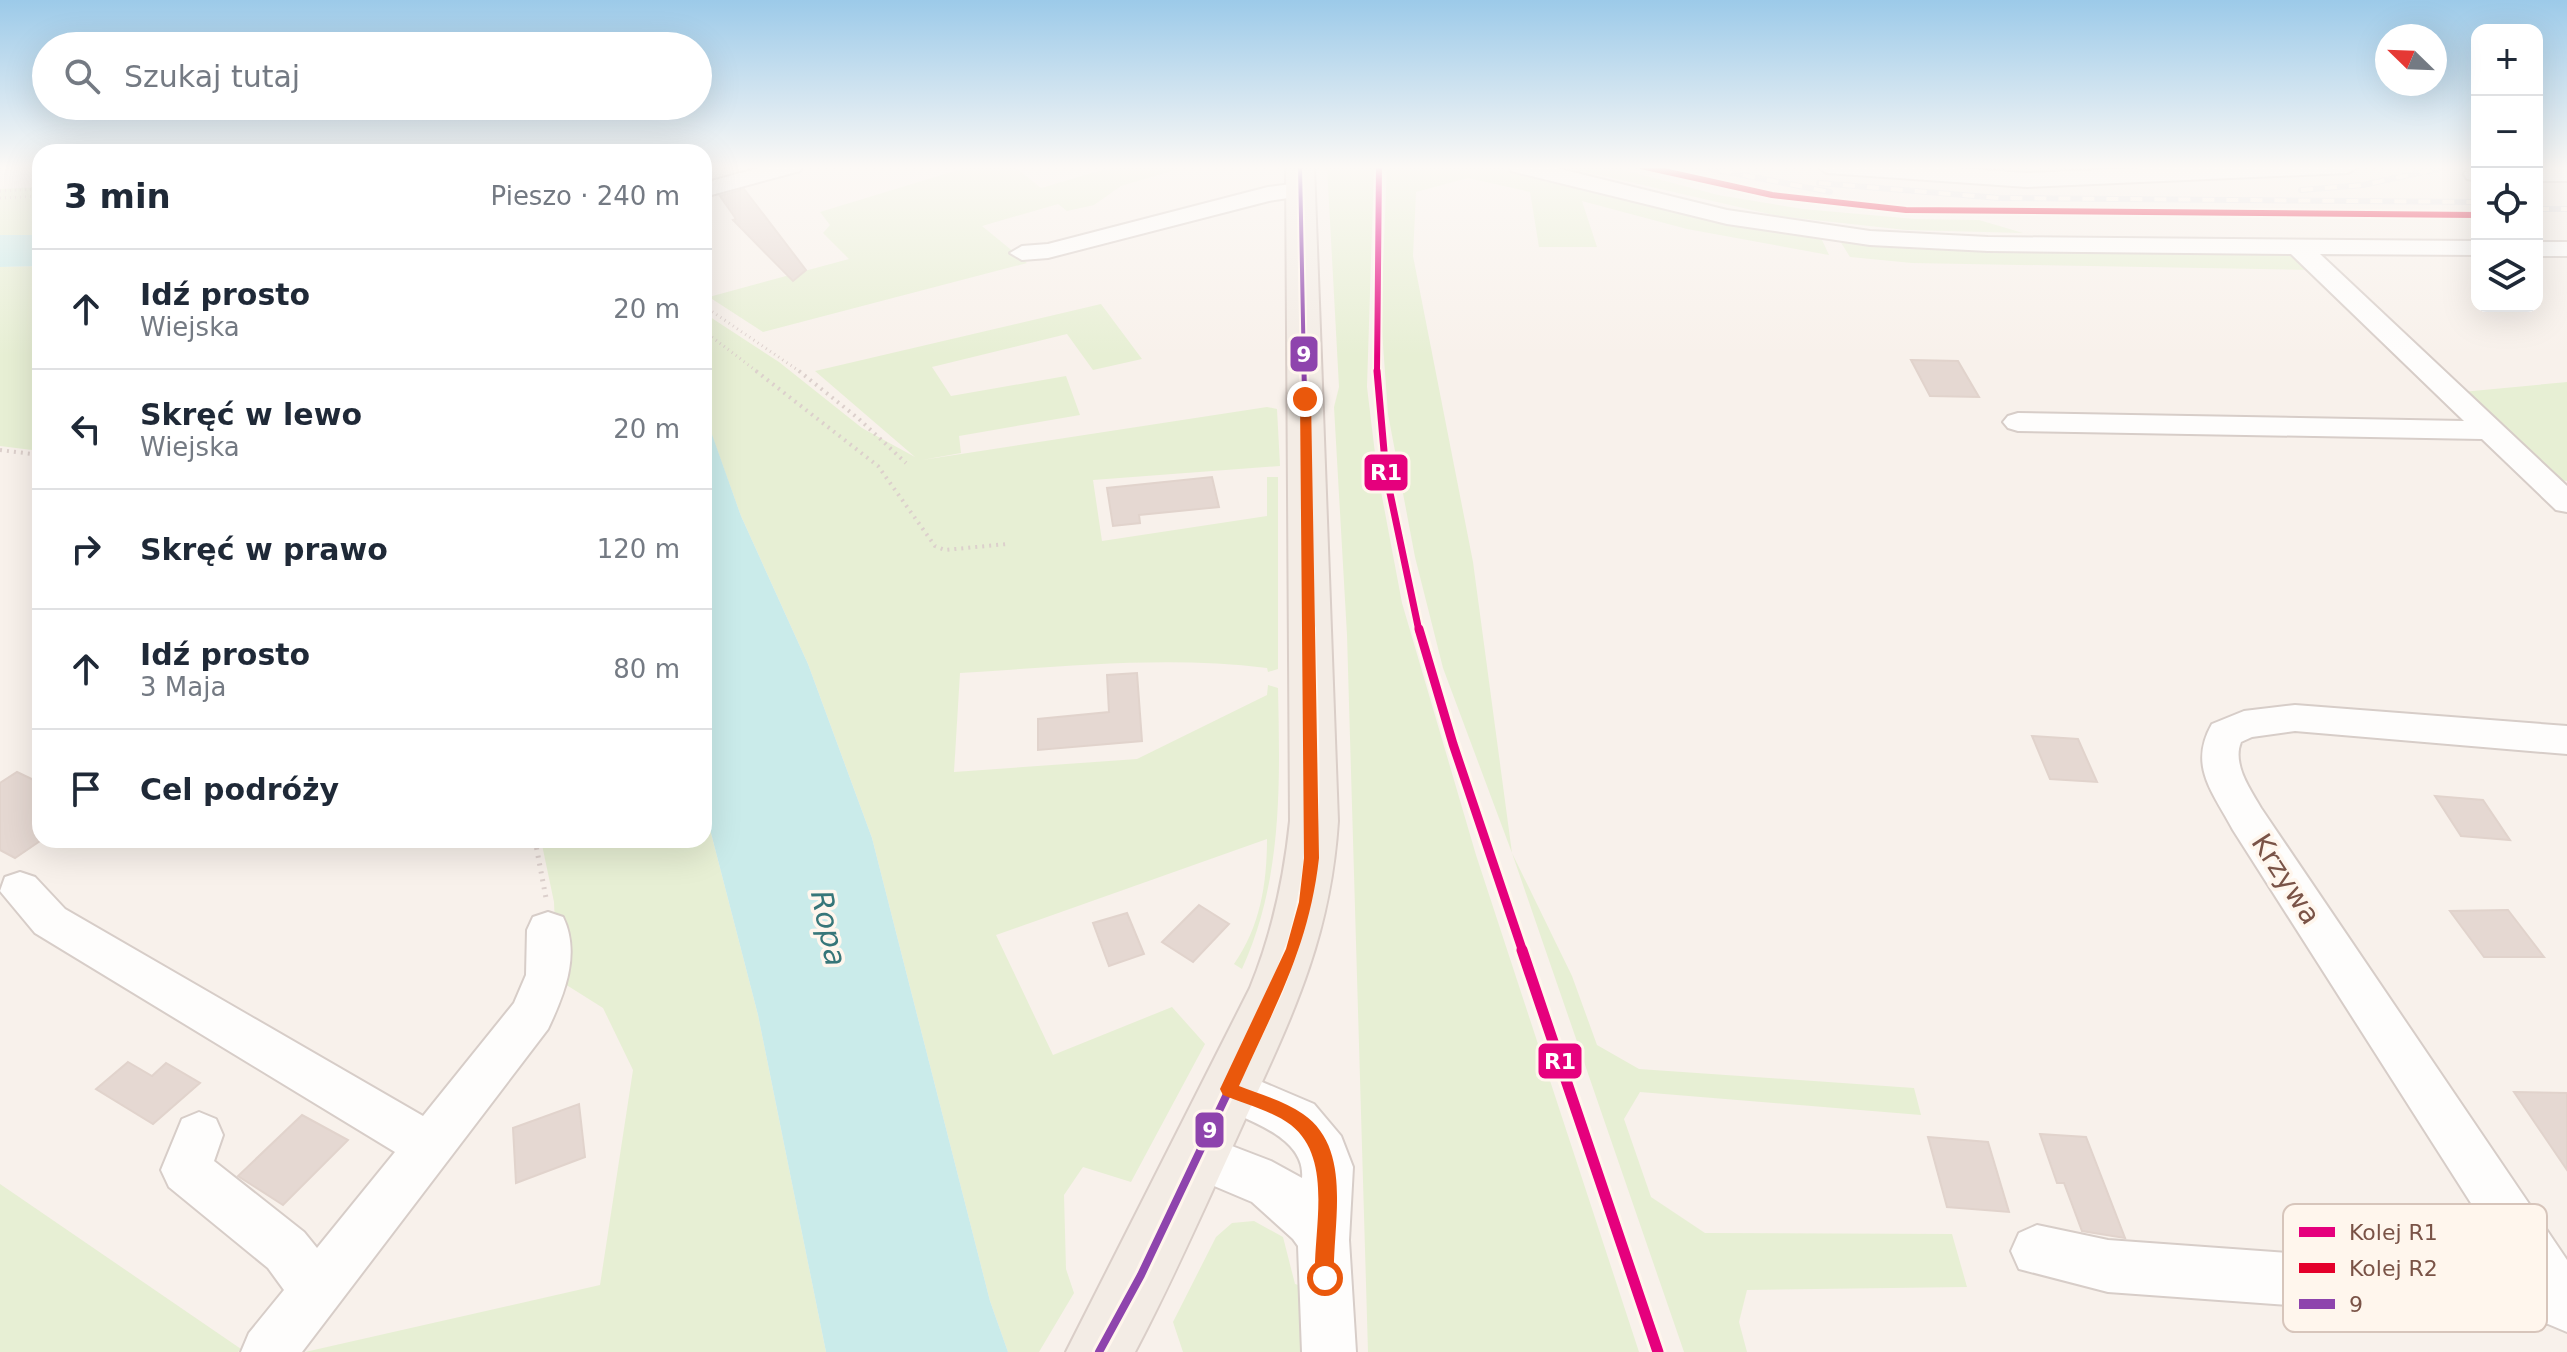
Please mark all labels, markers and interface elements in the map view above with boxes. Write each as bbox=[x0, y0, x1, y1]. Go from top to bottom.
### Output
north arrow bbox=[2375, 24, 2447, 96]
map controls bbox=[2471, 24, 2543, 312]
button: + bbox=[2471, 24, 2543, 96]
search box bbox=[32, 32, 712, 120]
icon: search bbox=[60, 54, 104, 98]
text: Szukaj tutaj bbox=[124, 59, 300, 94]
button: − bbox=[2471, 96, 2543, 168]
button: locate bbox=[2471, 168, 2543, 240]
text: 3 min bbox=[64, 176, 171, 216]
text: Pieszo · 240 m bbox=[491, 181, 680, 211]
button: layers bbox=[2471, 240, 2543, 312]
text: Idź prosto bbox=[140, 277, 310, 312]
icon: ahead bbox=[64, 287, 108, 331]
text: 20 m bbox=[613, 294, 680, 324]
text: Wiejska bbox=[140, 312, 240, 342]
line badge: 9 bbox=[1289, 335, 1319, 373]
text: 9 bbox=[1296, 342, 1312, 367]
route end bbox=[1287, 381, 1323, 417]
text: Skręć w lewo bbox=[140, 397, 362, 432]
icon: left bbox=[64, 407, 108, 451]
text: 20 m bbox=[613, 414, 680, 444]
text: Wiejska bbox=[140, 432, 240, 462]
line badge: R1 bbox=[1363, 453, 1409, 492]
text: R1 bbox=[1370, 460, 1402, 485]
icon: right bbox=[64, 527, 108, 571]
text: Skręć w prawo bbox=[140, 532, 388, 567]
text: 120 m bbox=[597, 534, 680, 564]
text: Idź prosto bbox=[140, 637, 310, 672]
icon: ahead bbox=[64, 647, 108, 691]
text: 80 m bbox=[613, 654, 680, 684]
text: 3 Maja bbox=[140, 672, 226, 702]
icon: arrive bbox=[64, 767, 108, 811]
text: Cel podróży bbox=[140, 772, 339, 807]
street label: Krzywa bbox=[2245, 828, 2327, 930]
water label: Ropa bbox=[804, 887, 854, 969]
line badge: R1 bbox=[1537, 1042, 1583, 1080]
text: R1 bbox=[1544, 1049, 1576, 1074]
line badge: 9 bbox=[1194, 1111, 1225, 1149]
text: 9 bbox=[1202, 1118, 1218, 1143]
legend bbox=[2283, 1204, 2547, 1332]
text: Kolej R1 bbox=[2349, 1220, 2438, 1245]
text: Kolej R2 bbox=[2349, 1256, 2438, 1281]
route start bbox=[1307, 1260, 1343, 1296]
text: 9 bbox=[2349, 1292, 2363, 1317]

